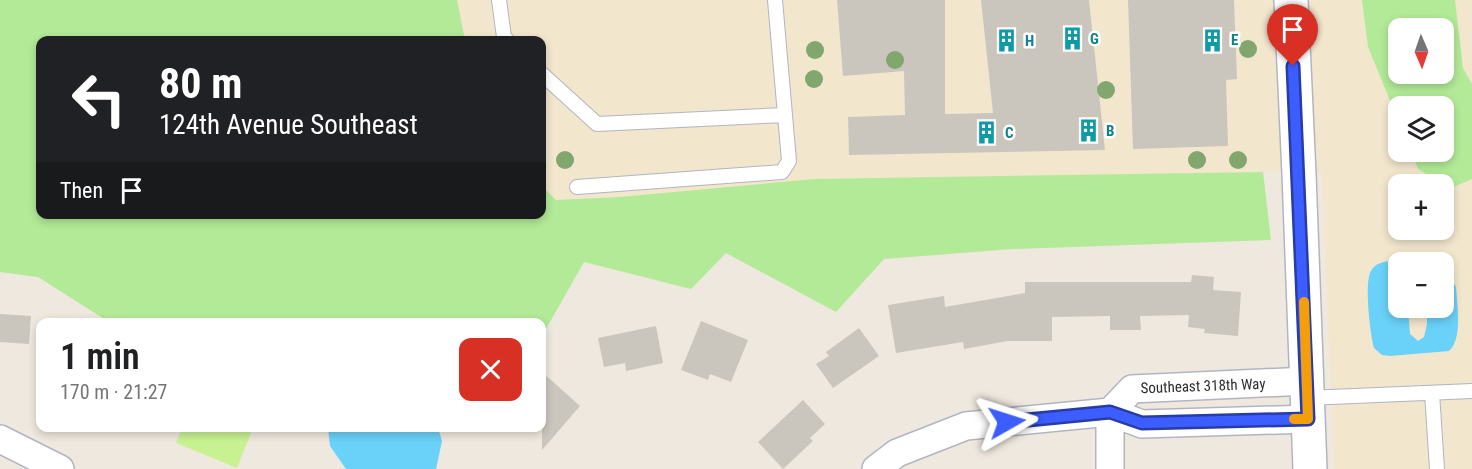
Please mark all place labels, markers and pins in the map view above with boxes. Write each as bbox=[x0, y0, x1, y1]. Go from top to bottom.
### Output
pin bbox=[1267, 4, 1318, 66]
building icon: G bbox=[1059, 26, 1085, 52]
building icon: E bbox=[1200, 27, 1226, 53]
building icon: H bbox=[994, 28, 1020, 54]
place label: G bbox=[1090, 30, 1099, 48]
place label: E bbox=[1231, 31, 1238, 49]
place label: H bbox=[1025, 32, 1034, 50]
building icon: B bbox=[1075, 118, 1101, 144]
building icon: C bbox=[974, 120, 1000, 146]
place label: B bbox=[1106, 122, 1114, 140]
place label: C bbox=[1005, 124, 1014, 142]

